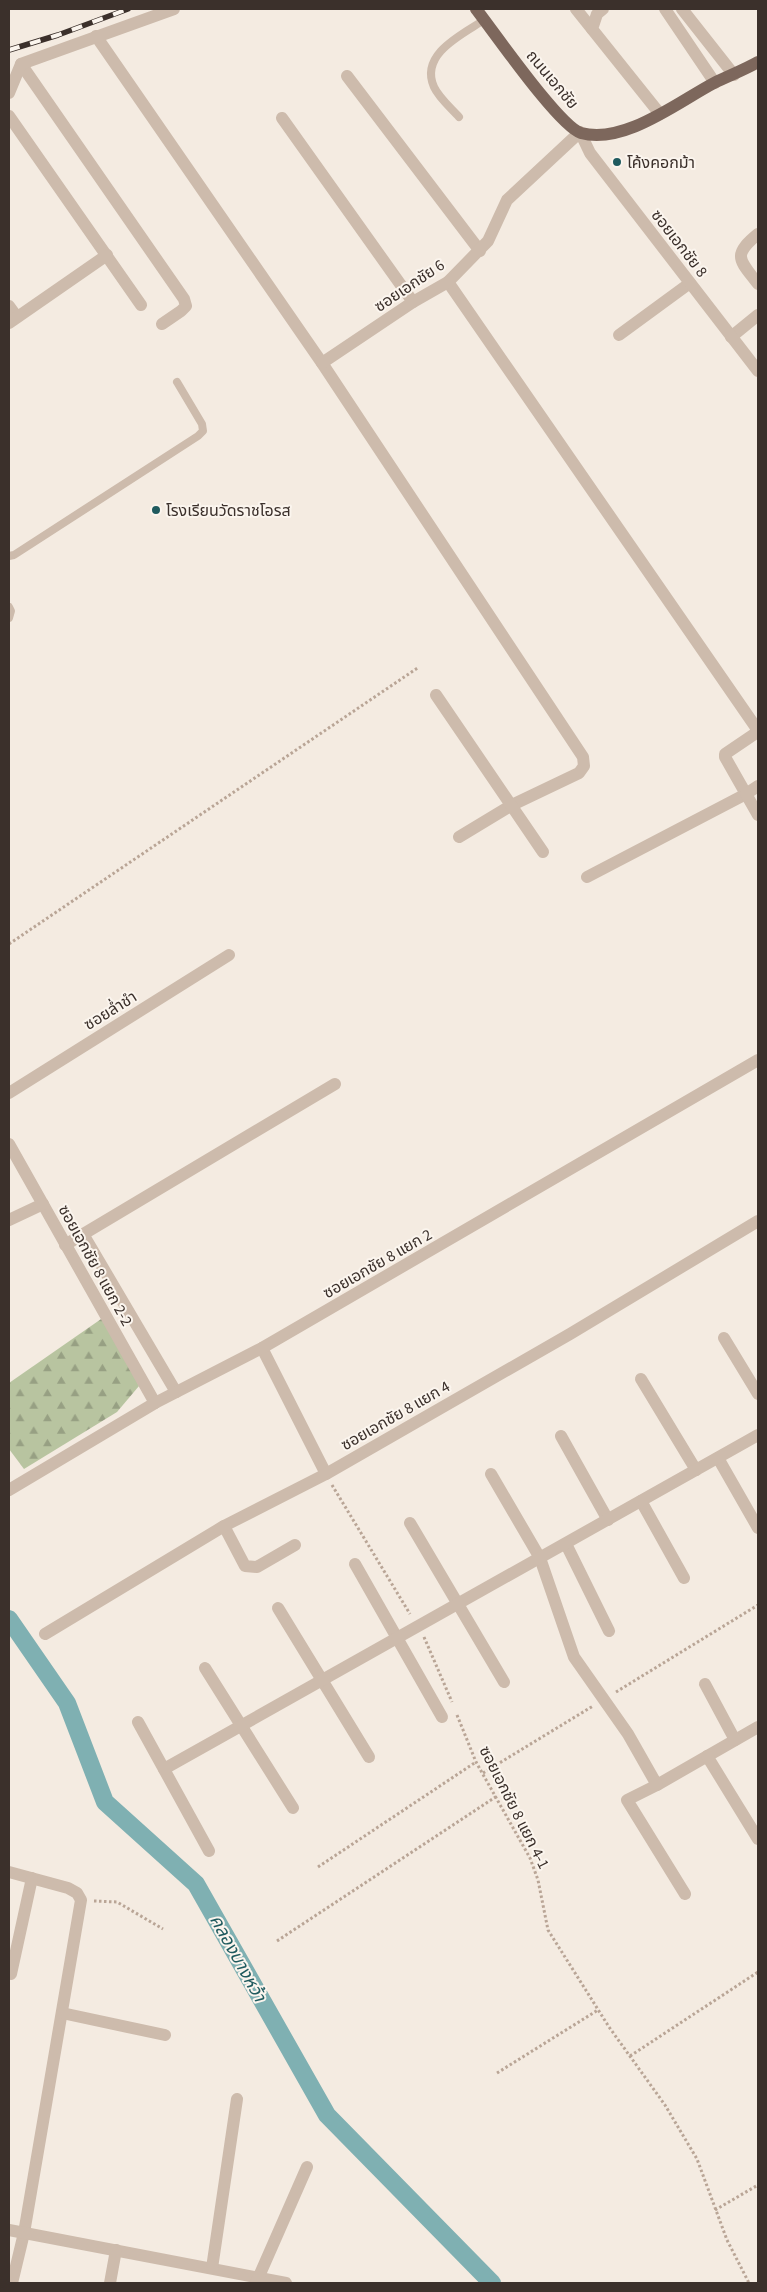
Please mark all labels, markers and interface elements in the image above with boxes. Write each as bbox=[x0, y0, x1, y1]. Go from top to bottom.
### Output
street label: ถนนเอกชัย bbox=[521, 45, 583, 114]
place label: โค้งคอกม้า bbox=[627, 152, 695, 174]
marker: โค้งคอกม้า bbox=[611, 156, 623, 168]
street label: ซอยเอกชัย 8 bbox=[646, 205, 713, 282]
street label: ซอยเอกชัย 6 bbox=[370, 254, 449, 317]
place label: โรงเรียนวัดราชโอรส bbox=[166, 500, 291, 522]
marker: โรงเรียนวัดราชโอรส bbox=[150, 504, 162, 516]
street label: ซอยล่ำชำ bbox=[79, 985, 141, 1036]
street label: ซอยเอกชัย 8 แยก 2-2 bbox=[53, 1201, 138, 1330]
street label: ซอยเอกชัย 8 แยก 2 bbox=[319, 1224, 436, 1304]
street label: ซอยเอกชัย 8 แยก 4 bbox=[337, 1376, 454, 1456]
street label: ซอยเอกชัย 8 แยก 4-1 bbox=[474, 1742, 555, 1873]
water label: คลองบางหว้า bbox=[203, 1910, 272, 2007]

